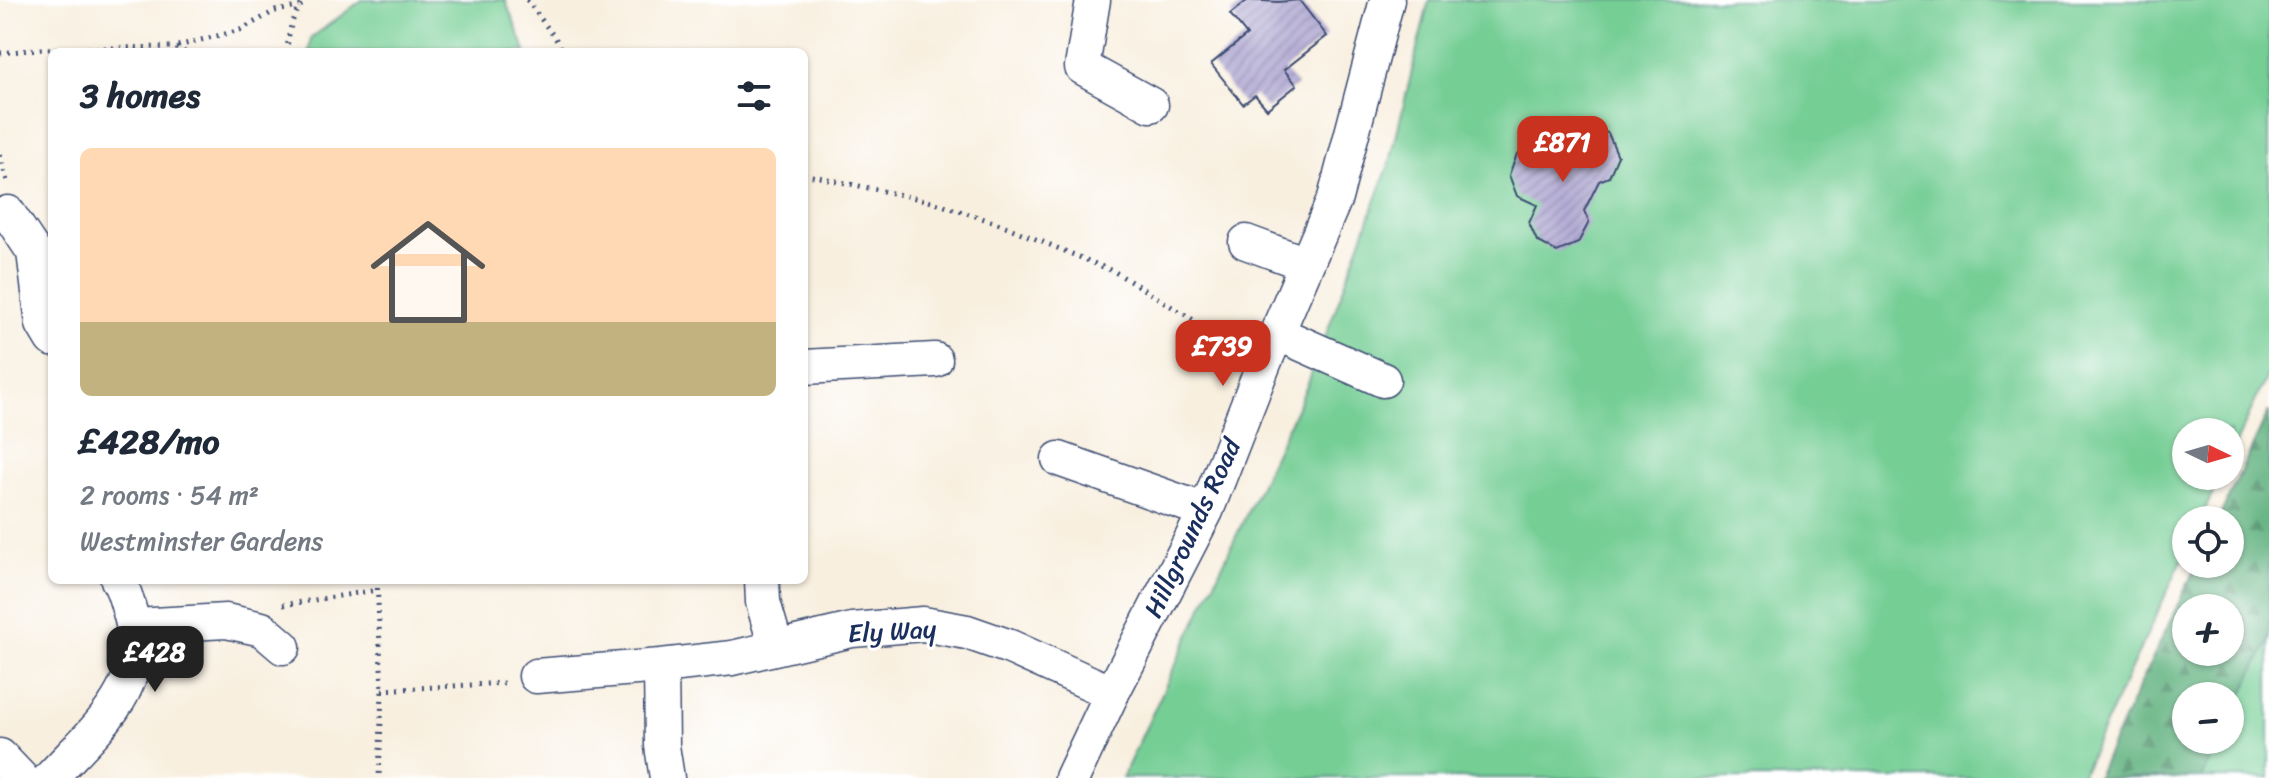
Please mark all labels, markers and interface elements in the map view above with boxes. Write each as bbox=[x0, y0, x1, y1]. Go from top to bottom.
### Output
text: 3 homes bbox=[80, 66, 200, 126]
icon: filters bbox=[732, 74, 776, 118]
pin: £871 bbox=[1516, 116, 1610, 184]
text: £871 bbox=[1535, 119, 1591, 165]
icon: home bbox=[356, 200, 500, 344]
pin: £739 bbox=[1176, 320, 1270, 388]
text: £739 bbox=[1194, 323, 1252, 369]
text: £428/mo bbox=[80, 412, 220, 472]
north arrow bbox=[2172, 418, 2244, 490]
map controls bbox=[2172, 418, 2244, 754]
street label: Hillgrounds Road bbox=[1130, 429, 1255, 625]
text: 2 rooms · 54 m² bbox=[80, 472, 259, 518]
button: locate bbox=[2172, 506, 2244, 578]
text: Westminster Gardens bbox=[80, 518, 323, 564]
button: + bbox=[2172, 594, 2244, 666]
street label: Ely Way bbox=[847, 606, 938, 656]
pin: £428 bbox=[108, 626, 202, 694]
text: £428 bbox=[125, 629, 185, 675]
button: − bbox=[2172, 682, 2244, 754]

